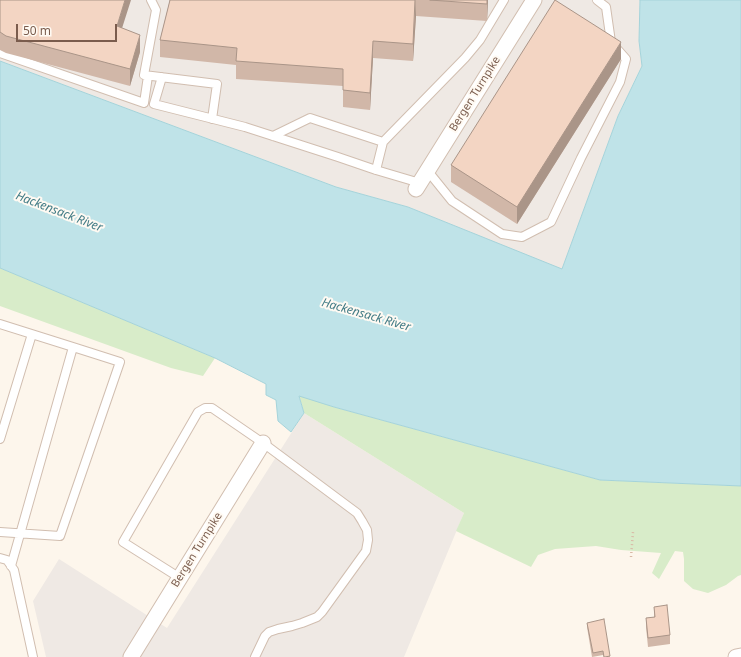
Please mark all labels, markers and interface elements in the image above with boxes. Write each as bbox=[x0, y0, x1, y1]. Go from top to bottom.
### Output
scale bar bbox=[18, 16, 119, 42]
text: 50 m bbox=[23, 22, 51, 39]
street label: Bergen Turnpike bbox=[447, 54, 503, 134]
water label: Hackensack River bbox=[14, 189, 104, 235]
water label: Hackensack River bbox=[320, 295, 412, 335]
street label: Bergen Turnpike bbox=[169, 510, 225, 590]

